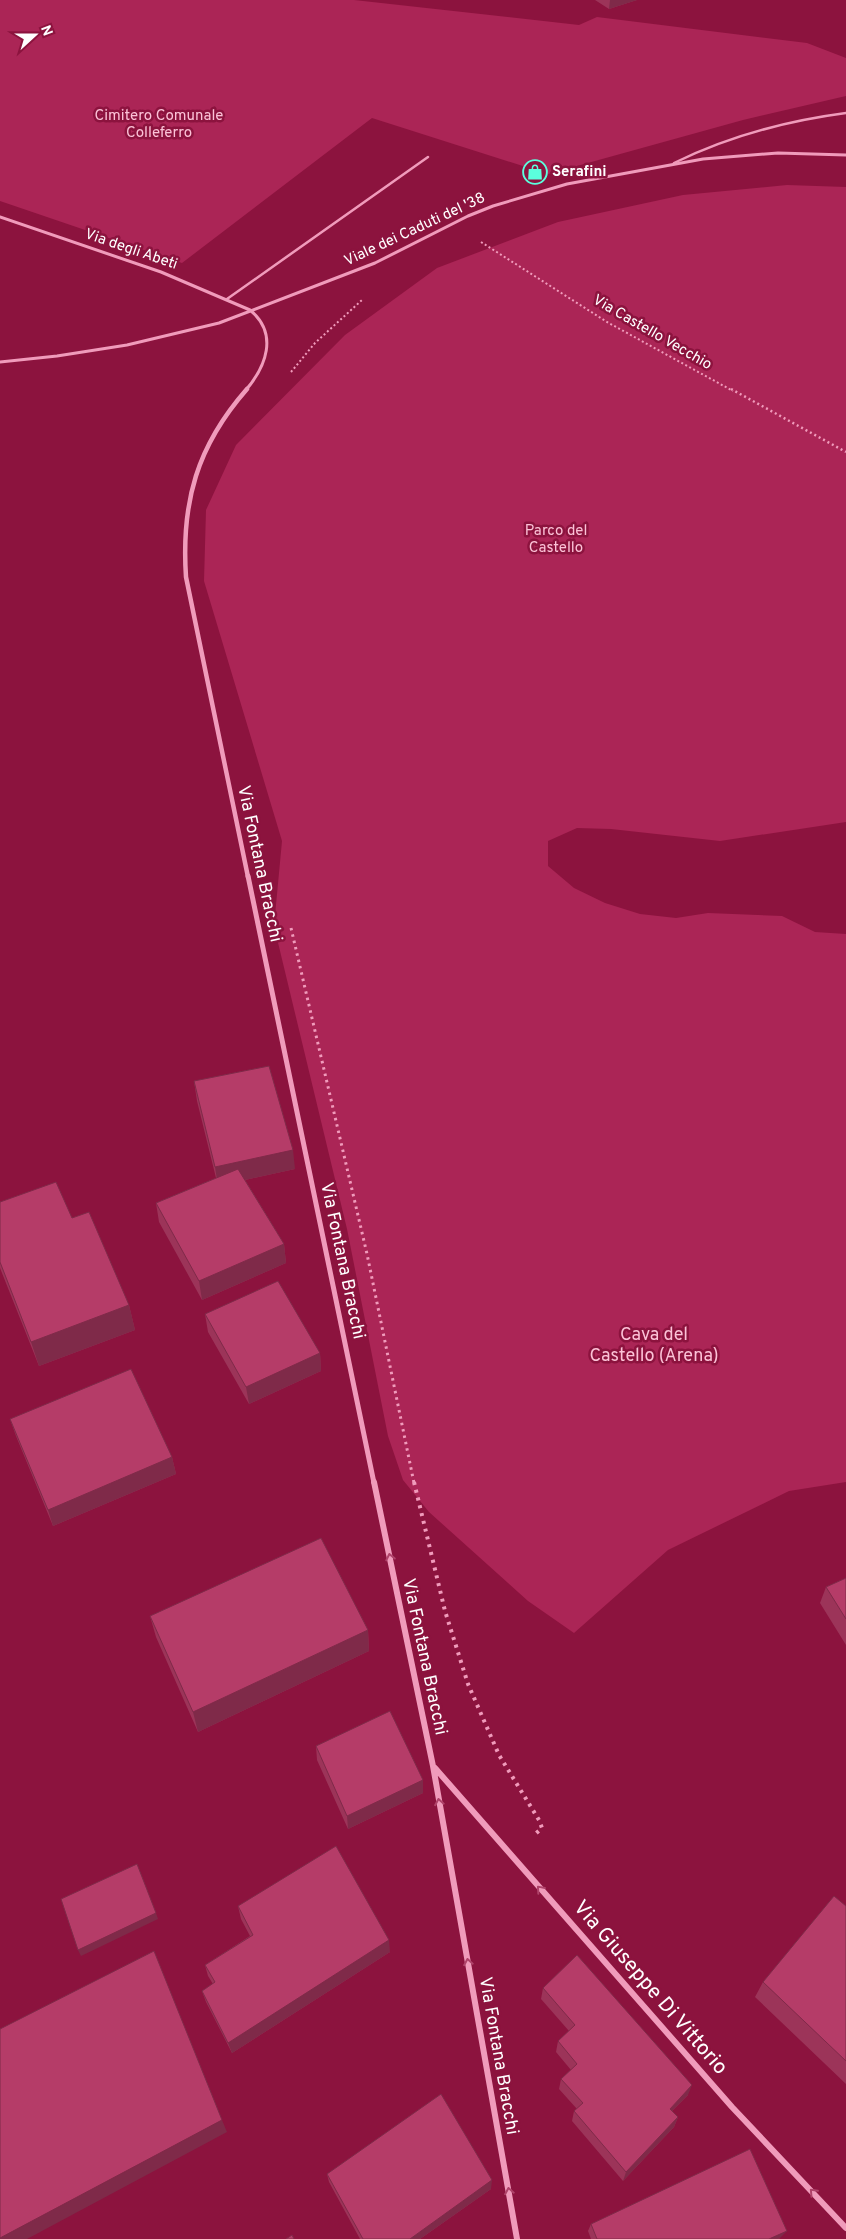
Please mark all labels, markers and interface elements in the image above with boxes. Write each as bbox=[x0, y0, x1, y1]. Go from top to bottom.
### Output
north arrow bbox=[10, 10, 60, 60]
text: N bbox=[36, 23, 55, 39]
park label: Cimitero Comunale Colleferro bbox=[95, 107, 223, 143]
shop icon: Serafini bbox=[522, 159, 548, 185]
place label: Serafini bbox=[552, 163, 607, 182]
street label: Viale dei Caduti del '38 bbox=[341, 189, 489, 271]
street label: Via degli Abeti bbox=[82, 225, 180, 275]
street label: Via Castello Vecchio bbox=[589, 291, 715, 375]
park label: Parco del Castello bbox=[525, 522, 587, 558]
street label: Via Fontana Bracchi bbox=[231, 783, 287, 945]
street label: Via Fontana Bracchi bbox=[314, 1180, 370, 1342]
park label: Cava del Castello (Arena) bbox=[589, 1324, 719, 1368]
one-way arrow bbox=[385, 1553, 395, 1562]
street label: Via Fontana Bracchi bbox=[396, 1576, 452, 1738]
one-way arrow bbox=[435, 1798, 445, 1806]
one-way arrow bbox=[538, 1886, 546, 1895]
street label: Via Giuseppe Di Vittorio bbox=[567, 1895, 733, 2081]
one-way arrow bbox=[463, 1958, 473, 1966]
street label: Via Fontana Bracchi bbox=[473, 1975, 523, 2137]
one-way arrow bbox=[504, 2187, 514, 2195]
one-way arrow bbox=[809, 2189, 818, 2198]

